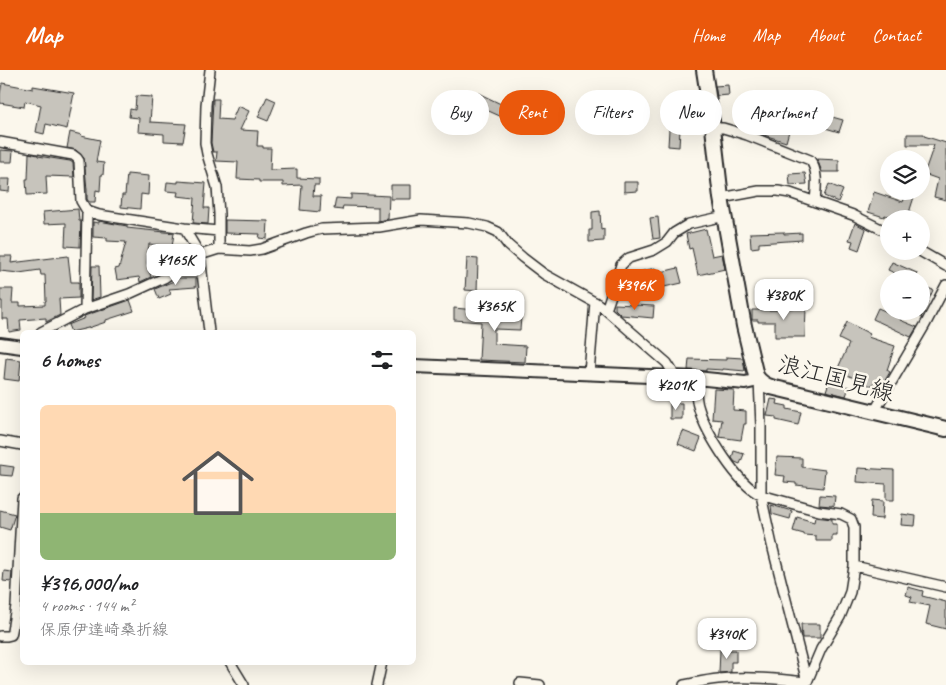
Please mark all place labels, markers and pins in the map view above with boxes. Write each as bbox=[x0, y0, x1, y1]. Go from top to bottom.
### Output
pin: ¥165K bbox=[141, 244, 211, 286]
pin: ¥396K bbox=[600, 268, 670, 311]
pin: ¥380K bbox=[749, 278, 819, 321]
pin: ¥365K bbox=[460, 290, 530, 332]
pin: ¥201K bbox=[641, 368, 711, 411]
pin: ¥340K bbox=[692, 618, 762, 660]

